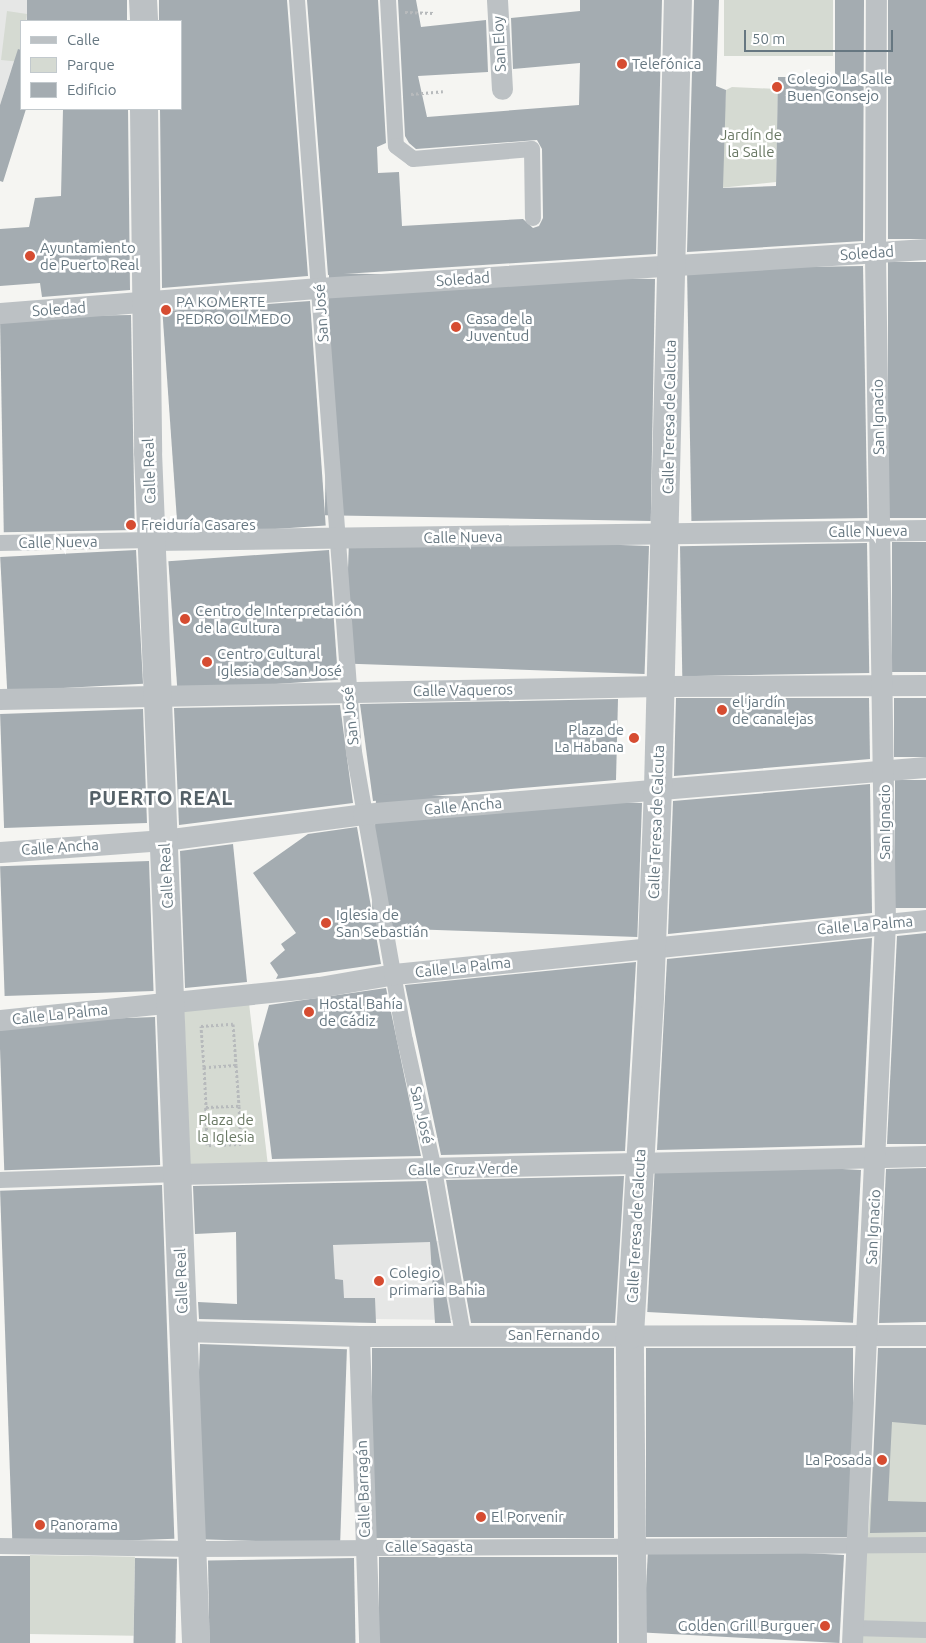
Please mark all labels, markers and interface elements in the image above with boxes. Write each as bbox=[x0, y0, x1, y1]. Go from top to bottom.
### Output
street label: San Eloy bbox=[489, 16, 509, 72]
legend bbox=[20, 20, 182, 110]
scale bar bbox=[746, 20, 895, 52]
text: 50 m bbox=[752, 30, 785, 47]
text: Calle bbox=[67, 31, 100, 48]
place label: Telefónica bbox=[632, 55, 701, 73]
text: Parque bbox=[67, 56, 115, 73]
marker: Telefónica bbox=[616, 58, 628, 70]
place label: Colegio La Salle Buen Consejo bbox=[787, 69, 892, 104]
text: Edificio bbox=[67, 81, 116, 98]
marker: Colegio La Salle Buen Consejo bbox=[771, 81, 783, 93]
park label: Jardín de la Salle bbox=[720, 125, 782, 160]
place label: Ayuntamiento de Puerto Real bbox=[40, 238, 139, 273]
street label: Soledad bbox=[839, 242, 895, 264]
marker: Ayuntamiento de Puerto Real bbox=[24, 250, 36, 262]
street label: Soledad bbox=[435, 268, 491, 290]
street label: San José bbox=[310, 283, 332, 343]
place label: PA KOMERTE PEDRO OLMEDO bbox=[176, 292, 291, 327]
street label: Soledad bbox=[31, 298, 87, 320]
marker: PA KOMERTE PEDRO OLMEDO bbox=[160, 304, 172, 316]
place label: Casa de la Juventud bbox=[466, 309, 533, 344]
marker: Casa de la Juventud bbox=[450, 321, 462, 333]
street label: Calle Teresa de Calcuta bbox=[659, 340, 679, 494]
street label: San Ignacio bbox=[868, 379, 888, 455]
street label: Calle Real bbox=[139, 438, 159, 504]
place label: Freiduría Casares bbox=[141, 516, 256, 534]
marker: Freiduría Casares bbox=[125, 519, 137, 531]
street label: Calle Nueva bbox=[828, 521, 908, 541]
street label: Calle Nueva bbox=[423, 527, 503, 547]
street label: Calle Nueva bbox=[18, 532, 98, 552]
place label: Centro de Interpretación de la Cultura bbox=[195, 601, 362, 636]
marker: Centro de Interpretación de la Cultura bbox=[179, 613, 191, 625]
place label: Centro Cultural Iglesia de San José bbox=[217, 644, 342, 679]
marker: Centro Cultural Iglesia de San José bbox=[201, 656, 213, 668]
street label: Calle Vaqueros bbox=[413, 680, 513, 700]
street label: San José bbox=[338, 686, 362, 746]
place label: el jardín de canalejas bbox=[732, 692, 813, 727]
marker: el jardín de canalejas bbox=[716, 704, 728, 716]
place label: Plaza de La Habana bbox=[554, 720, 624, 755]
marker: Plaza de La Habana bbox=[628, 732, 640, 744]
street label: Calle Teresa de Calcuta bbox=[644, 745, 668, 899]
street label: San Ignacio bbox=[876, 784, 894, 860]
district label: PUERTO REAL bbox=[87, 785, 235, 809]
street label: Calle Ancha bbox=[423, 794, 503, 818]
street label: Calle Ancha bbox=[20, 835, 100, 859]
street label: Calle Real bbox=[155, 843, 177, 909]
place label: Iglesia de San Sebastián bbox=[336, 905, 429, 940]
street label: Calle La Palma bbox=[816, 912, 914, 938]
marker: Iglesia de San Sebastián bbox=[320, 917, 332, 929]
street label: Calle La Palma bbox=[414, 953, 512, 981]
place label: Hostal Bahía de Cádiz bbox=[319, 994, 403, 1029]
street label: Calle La Palma bbox=[11, 1000, 109, 1028]
marker: Hostal Bahía de Cádiz bbox=[303, 1006, 315, 1018]
street label: San José bbox=[407, 1084, 437, 1146]
park label: Plaza de la Iglesia bbox=[197, 1110, 255, 1145]
street label: Calle Teresa de Calcuta bbox=[623, 1148, 649, 1304]
street label: Calle Cruz Verde bbox=[408, 1159, 518, 1179]
street label: San Ignacio bbox=[862, 1189, 884, 1265]
street label: Calle Real bbox=[171, 1248, 191, 1314]
place label: Colegio primaria Bahia bbox=[389, 1263, 485, 1298]
marker: Colegio primaria Bahia bbox=[373, 1275, 385, 1287]
street label: San Fernando bbox=[508, 1326, 600, 1344]
street label: Calle Barragán bbox=[352, 1440, 374, 1538]
place label: La Posada bbox=[805, 1451, 872, 1469]
marker: La Posada bbox=[876, 1454, 888, 1466]
place label: El Porvenir bbox=[491, 1508, 564, 1526]
marker: El Porvenir bbox=[475, 1511, 487, 1523]
place label: Panorama bbox=[50, 1516, 118, 1534]
marker: Panorama bbox=[34, 1519, 46, 1531]
street label: Calle Sagasta bbox=[385, 1538, 473, 1556]
place label: Golden Grill Burguer bbox=[678, 1617, 815, 1635]
marker: Golden Grill Burguer bbox=[819, 1620, 831, 1632]

